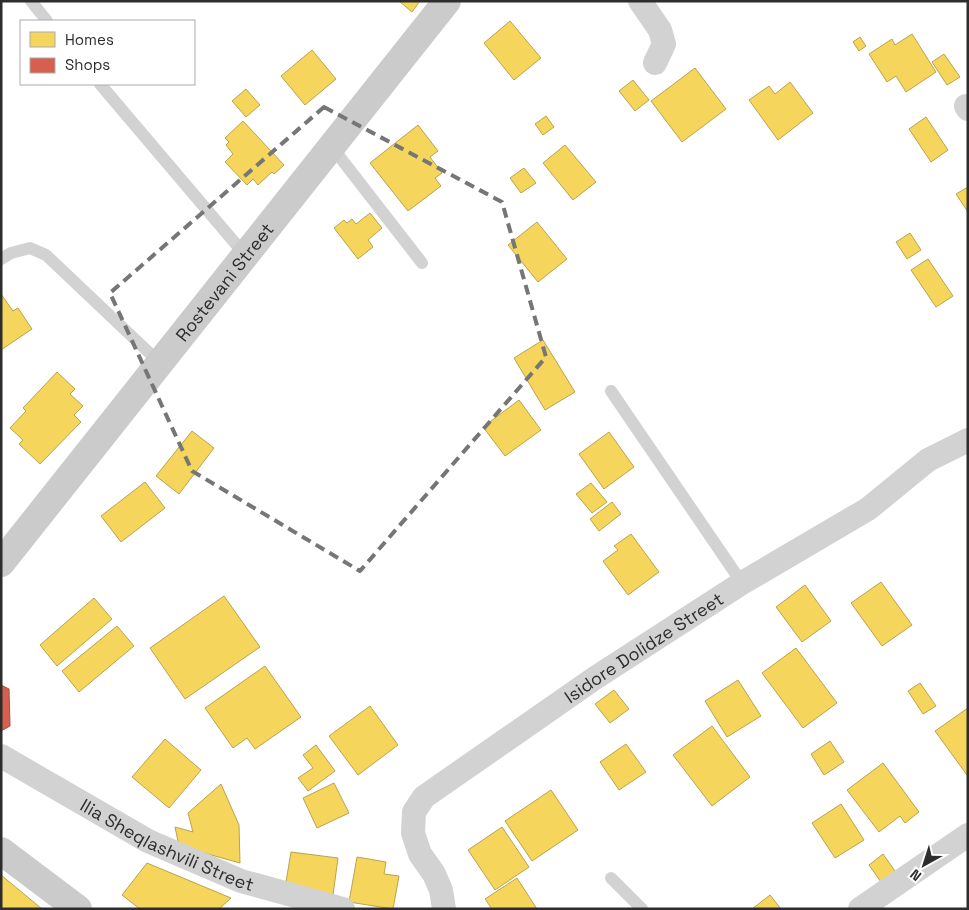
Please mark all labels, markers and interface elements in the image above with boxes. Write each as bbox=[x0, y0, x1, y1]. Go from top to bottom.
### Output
legend bbox=[20, 20, 195, 85]
text: Homes bbox=[65, 30, 114, 49]
text: Shops bbox=[65, 55, 110, 74]
street label: Rostevani Street bbox=[170, 218, 278, 346]
street label: Isidore Dolidze Street bbox=[559, 587, 727, 708]
street label: Ilia Sheqlashvili Street bbox=[77, 793, 257, 896]
north arrow bbox=[899, 840, 949, 890]
text: N bbox=[907, 865, 925, 885]

